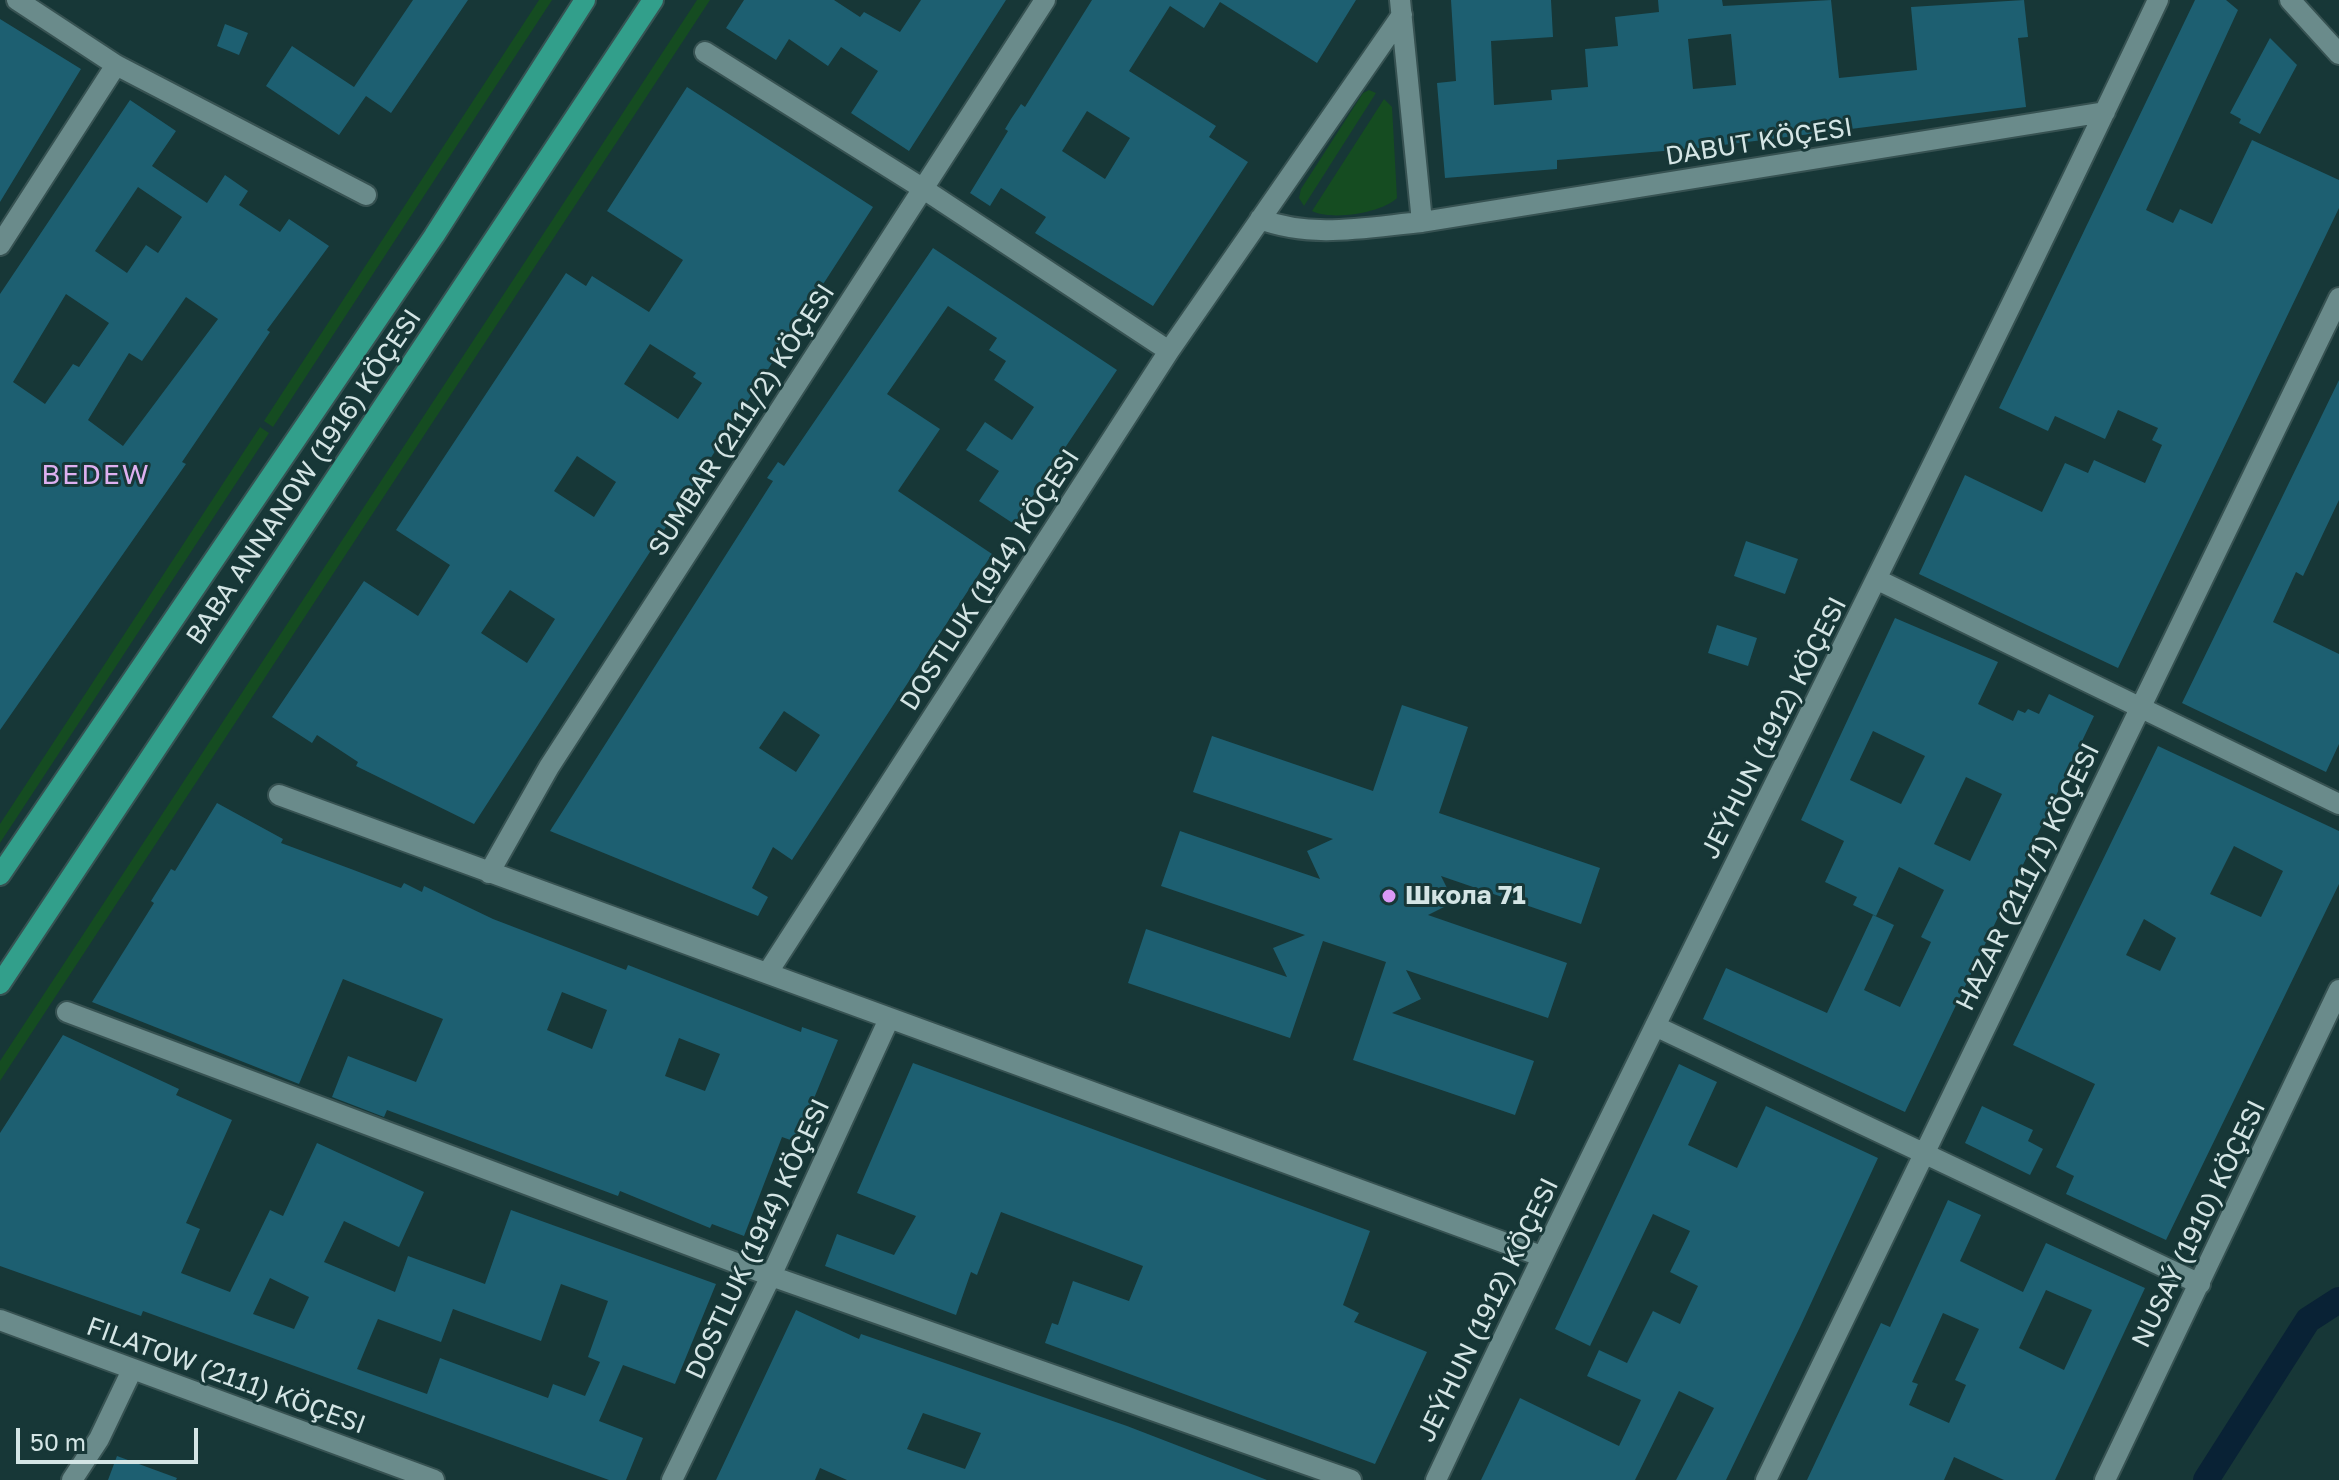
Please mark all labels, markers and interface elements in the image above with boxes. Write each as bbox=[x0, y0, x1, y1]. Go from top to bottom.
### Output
street label: DABUT KÖÇESI bbox=[1663, 112, 1855, 172]
street label: SUMBAR (2111/2) KÖÇESI bbox=[642, 278, 842, 562]
street label: BABA ANNANOW (1916) KÖÇESI bbox=[180, 303, 428, 651]
street label: DOSTLUK (1914) KÖÇESI bbox=[894, 443, 1086, 717]
district label: BEDEW bbox=[41, 458, 151, 492]
street label: JEÝHUN (1912) KÖÇESI bbox=[1694, 592, 1854, 864]
street label: HAZAR (2111/1) KÖÇESI bbox=[1950, 738, 2106, 1016]
place label: Школа 71 bbox=[1405, 880, 1526, 912]
marker: Школа 71 bbox=[1380, 887, 1398, 905]
street label: DOSTLUK (1914) KÖÇESI bbox=[679, 1094, 837, 1384]
street label: NUSAÝ (1910) KÖÇESI bbox=[2125, 1095, 2273, 1353]
street label: JEÝHUN (1912) KÖÇESI bbox=[1411, 1173, 1565, 1447]
street label: FILATOW (2111) KÖÇESI bbox=[82, 1311, 370, 1441]
scale bar bbox=[20, 1412, 202, 1462]
text: 50 m bbox=[30, 1427, 86, 1456]

